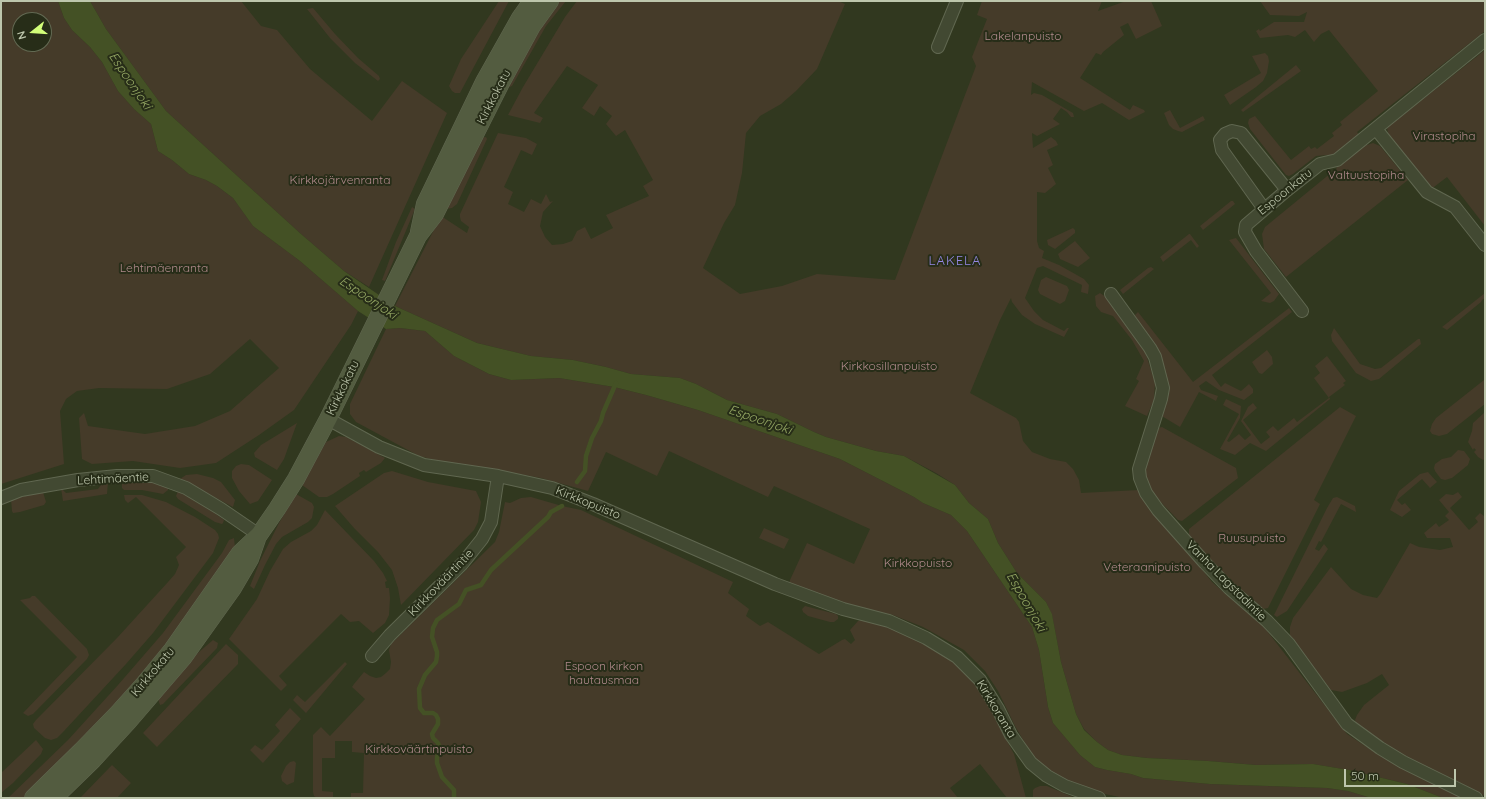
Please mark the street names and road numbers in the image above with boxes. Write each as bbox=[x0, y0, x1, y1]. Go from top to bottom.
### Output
street label: Kirkkokatu bbox=[474, 67, 514, 127]
street label: Espoonkatu bbox=[1255, 166, 1315, 218]
street label: Kirkkokatu bbox=[323, 358, 363, 418]
street label: Lehtimäentie bbox=[77, 470, 149, 488]
street label: Kirkkopuisto bbox=[553, 483, 623, 523]
street label: Vanha Lagstadintie bbox=[1183, 538, 1269, 624]
street label: Kirkkoväärtintie bbox=[405, 546, 477, 620]
street label: Kirkkokatu bbox=[128, 645, 178, 699]
street label: Kirkkoranta bbox=[973, 677, 1019, 741]

